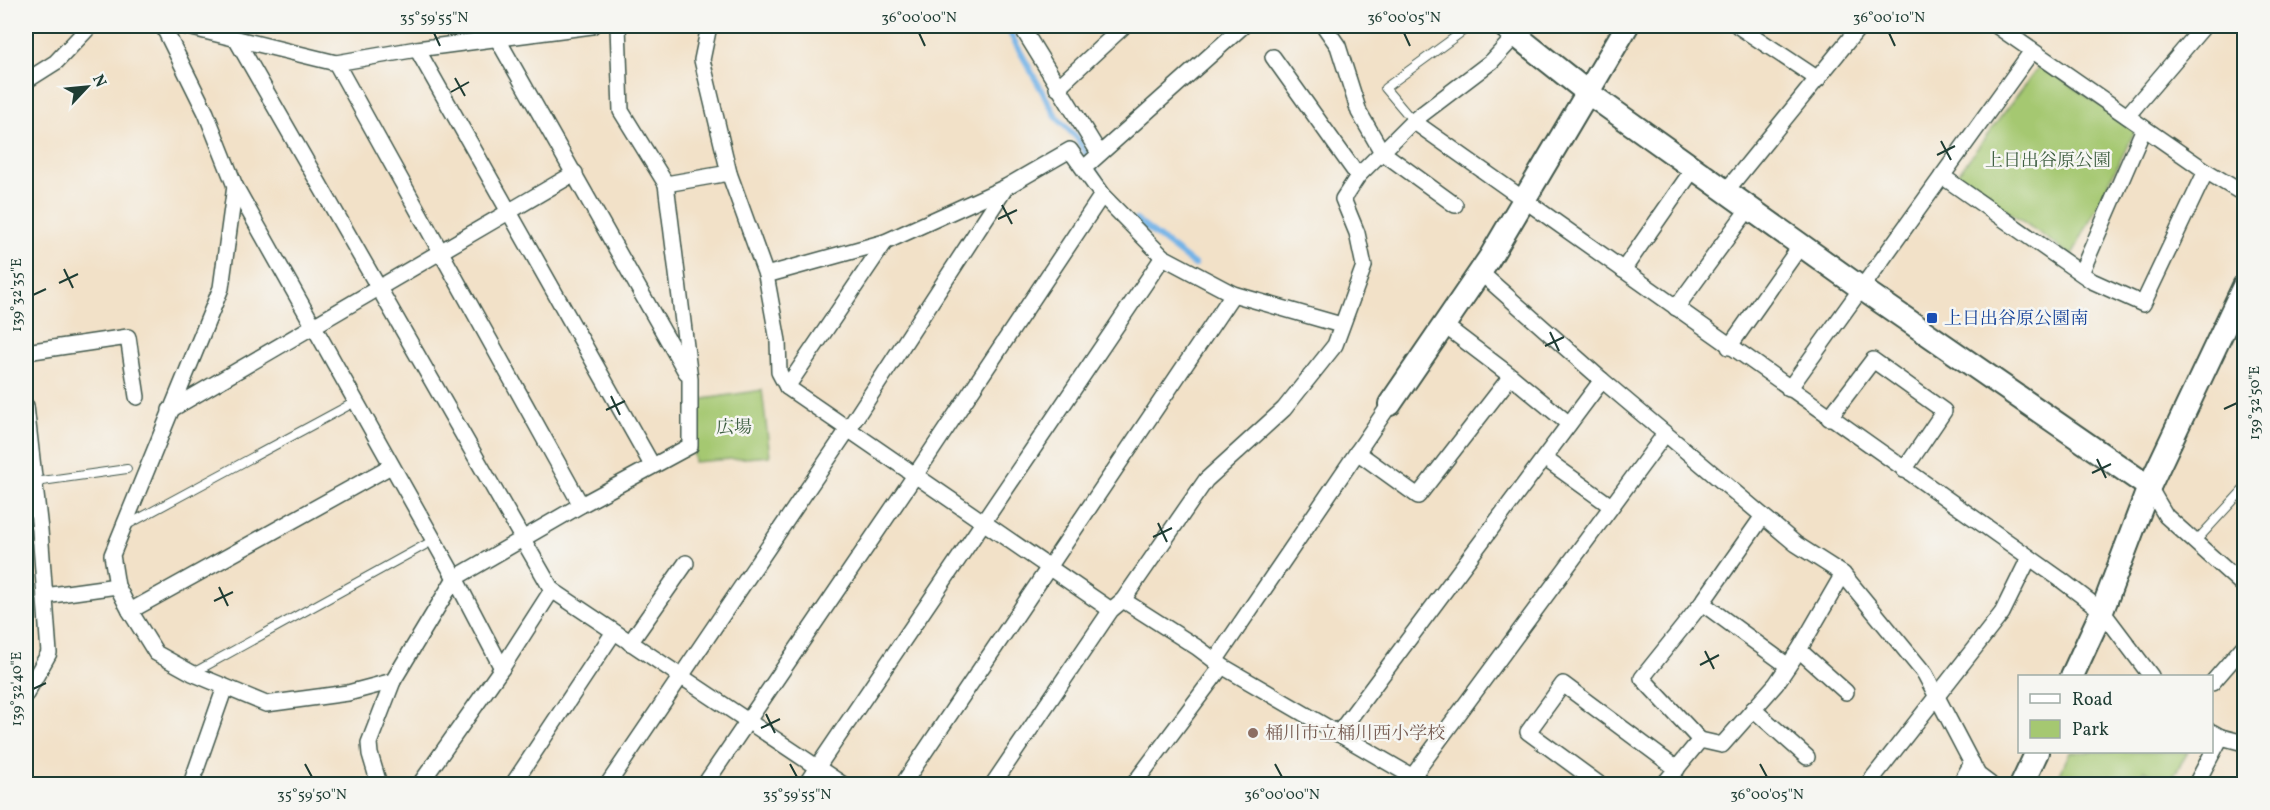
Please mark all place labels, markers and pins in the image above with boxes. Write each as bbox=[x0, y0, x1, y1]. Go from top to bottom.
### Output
place label: 上日出谷原公園南 bbox=[1944, 307, 2088, 332]
marker: 上日出谷原公園南 bbox=[1925, 311, 1939, 325]
place label: 桶川市立桶川西小学校 bbox=[1265, 722, 1445, 747]
marker: 桶川市立桶川西小学校 bbox=[1246, 726, 1260, 740]

